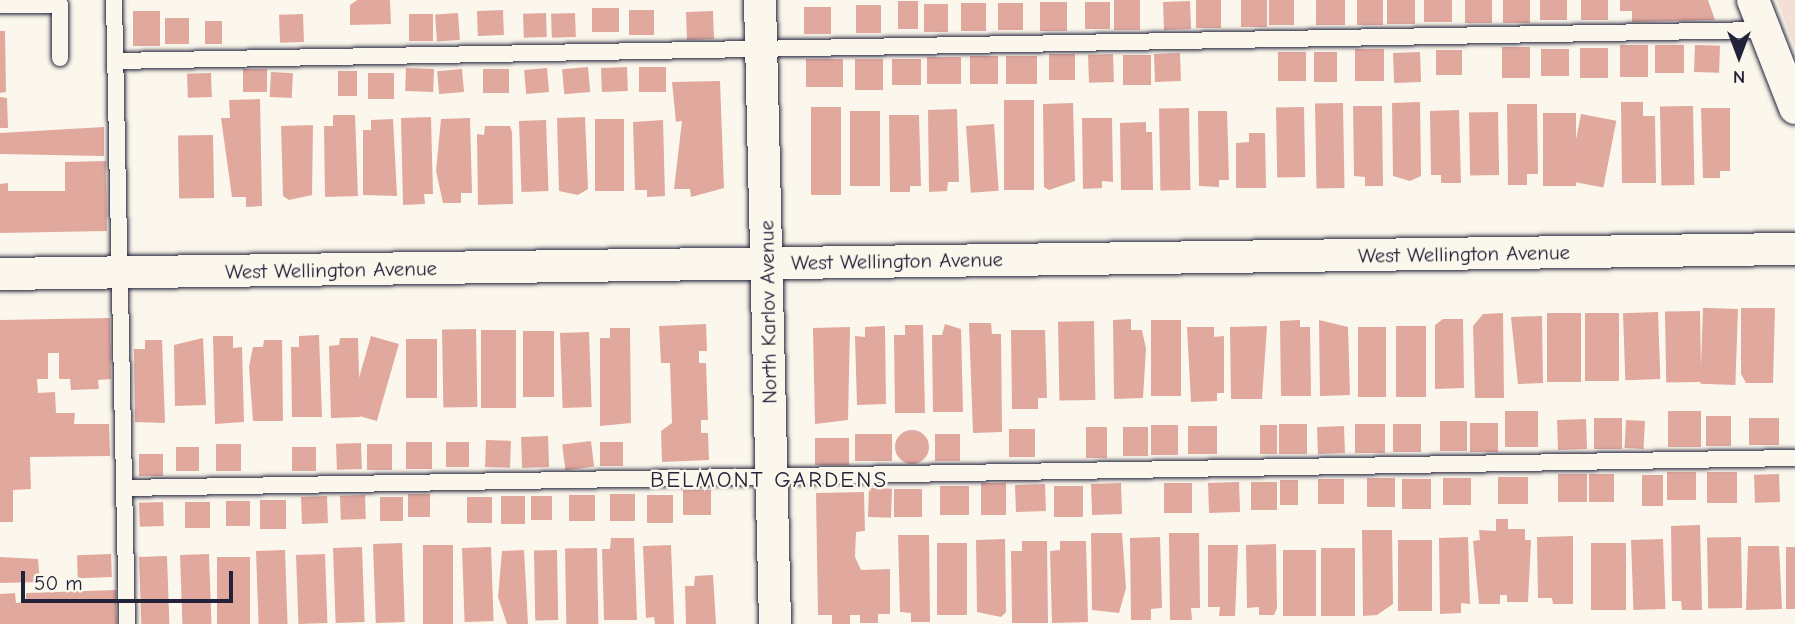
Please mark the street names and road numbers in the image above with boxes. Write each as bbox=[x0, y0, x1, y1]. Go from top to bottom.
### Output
street label: North Karlov Avenue bbox=[754, 220, 782, 404]
street label: West Wellington Avenue bbox=[1358, 240, 1570, 268]
street label: West Wellington Avenue bbox=[791, 247, 1003, 275]
street label: West Wellington Avenue bbox=[225, 256, 437, 284]

